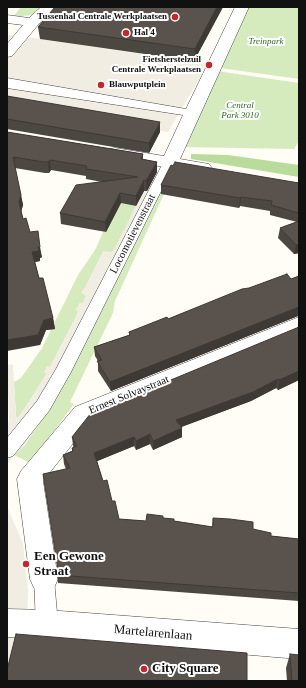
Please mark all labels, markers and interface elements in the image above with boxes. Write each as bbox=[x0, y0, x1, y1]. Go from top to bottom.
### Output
place label: Tussenhal Centrale Werkplaatsen bbox=[37, 12, 167, 22]
marker: Tussenhal Centrale Werkplaatsen bbox=[170, 12, 180, 22]
marker: Hal 4 bbox=[121, 28, 131, 38]
place label: Hal 4 bbox=[134, 28, 155, 38]
park label: Treinpark bbox=[248, 37, 284, 47]
place label: Fietsherstelzuil Centrale Werkplaatsen bbox=[112, 55, 201, 76]
marker: Fietsherstelzuil Centrale Werkplaatsen bbox=[204, 60, 214, 70]
marker: Blauwputplein bbox=[96, 80, 106, 90]
place label: Blauwputplein bbox=[109, 80, 166, 90]
park label: Central Park 3010 bbox=[221, 101, 259, 122]
street label: Locomotievenstraat bbox=[107, 192, 159, 276]
street label: Ernest Solvaystraat bbox=[87, 373, 171, 417]
place label: Een Gewone Straat bbox=[34, 549, 104, 580]
marker: Een Gewone Straat bbox=[21, 559, 31, 569]
street label: Martelarenlaan bbox=[113, 622, 193, 644]
place label: City Square bbox=[152, 661, 219, 677]
marker: City Square bbox=[139, 664, 149, 674]

